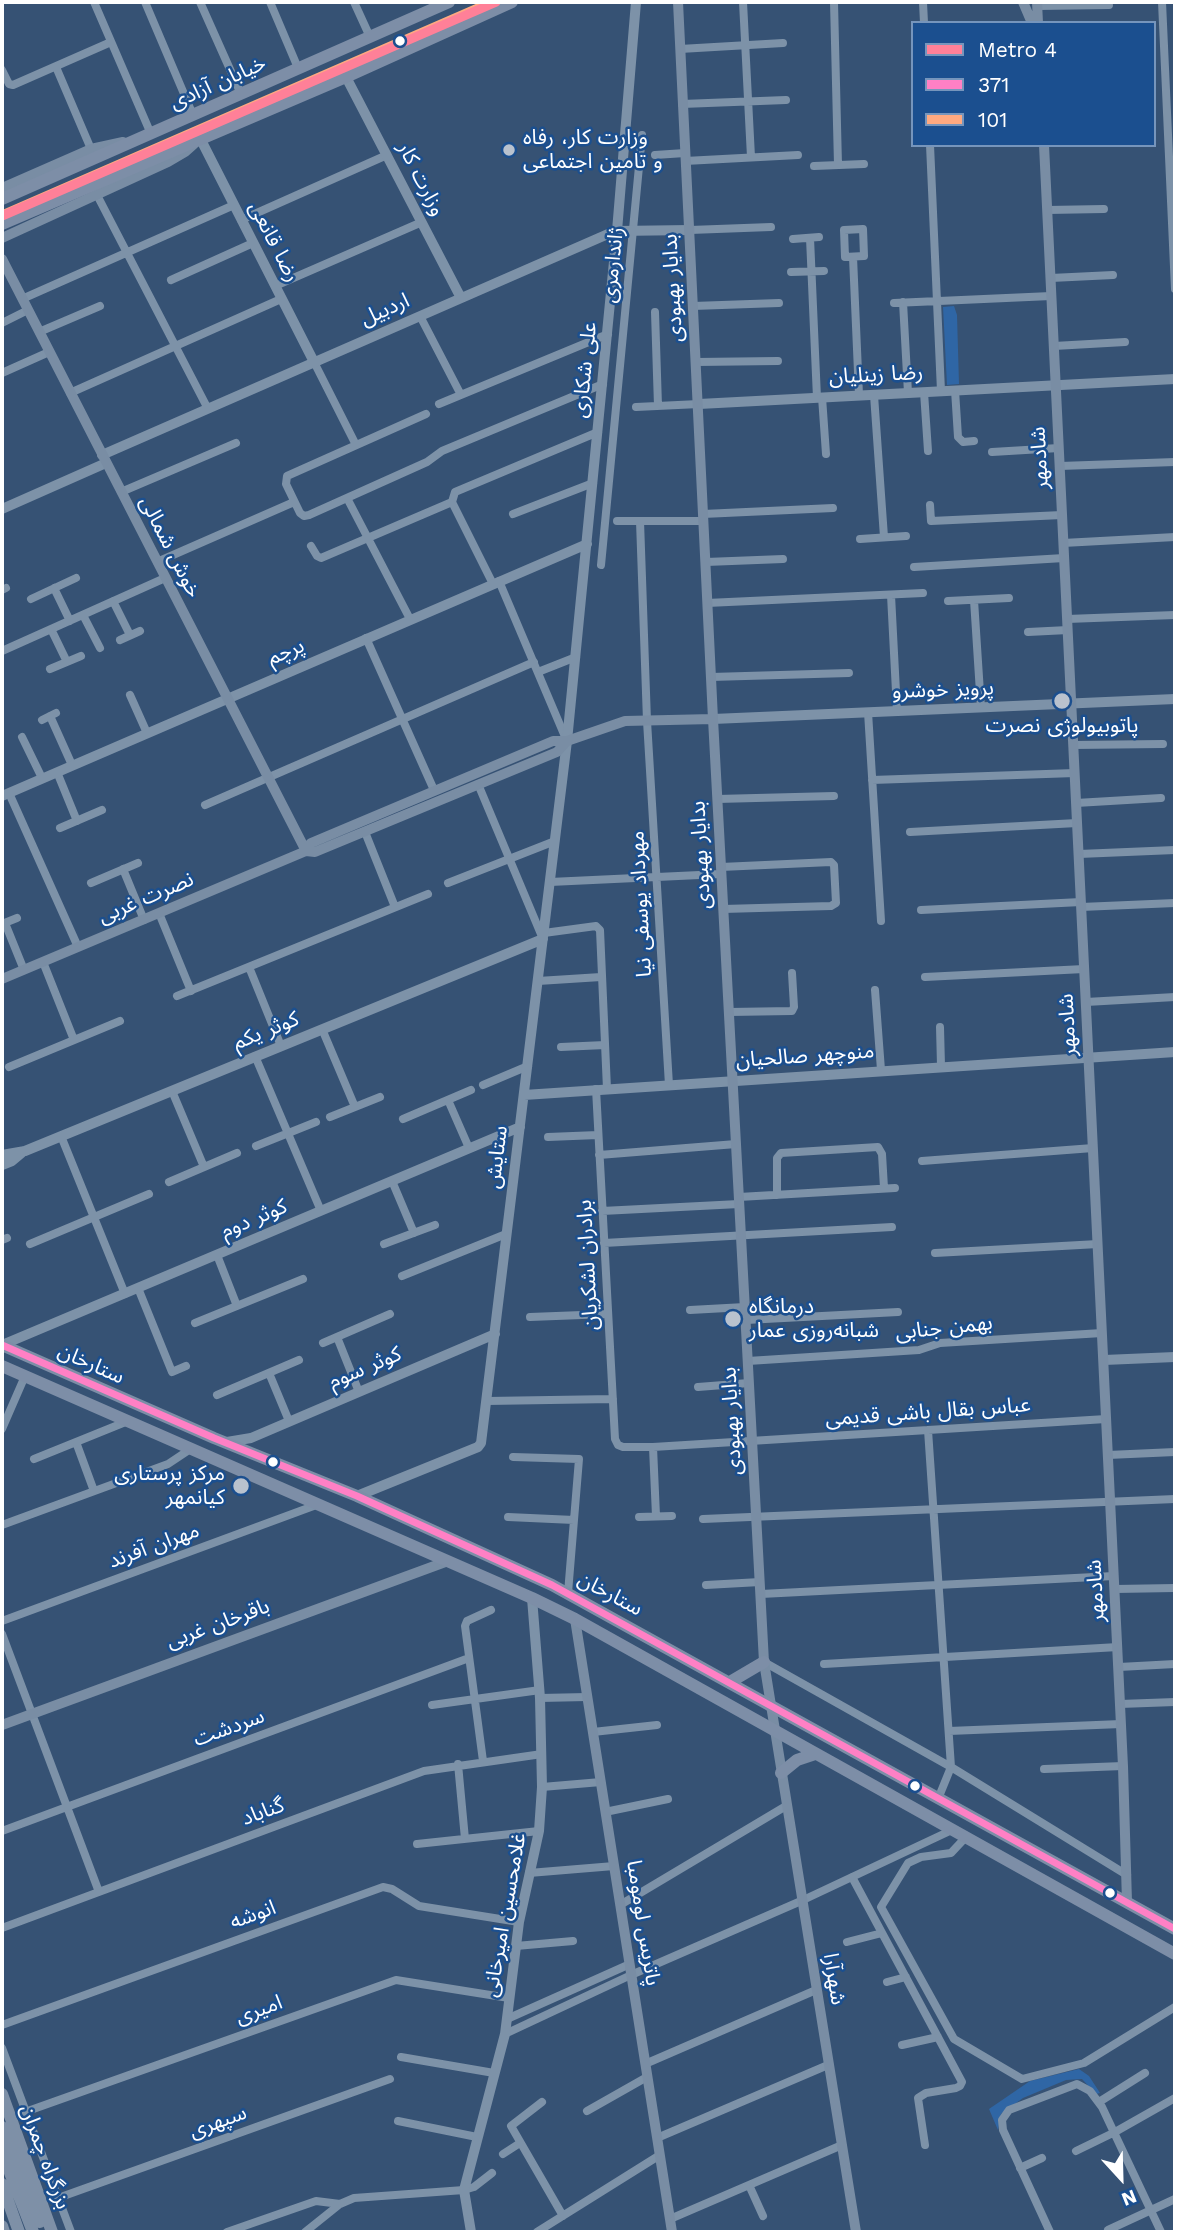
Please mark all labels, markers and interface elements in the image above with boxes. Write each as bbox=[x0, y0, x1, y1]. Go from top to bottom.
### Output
legend bbox=[911, 21, 1156, 147]
unlabelled marker bbox=[393, 34, 407, 48]
text: Metro 4 bbox=[978, 37, 1057, 62]
street label: خیابان آزادی bbox=[166, 51, 270, 115]
text: 371 bbox=[978, 72, 1009, 97]
text: 101 bbox=[978, 107, 1007, 132]
place label: وزارت کار، رفاه و تامین اجتماعی bbox=[523, 125, 663, 175]
street label: وزارت کار bbox=[392, 138, 450, 220]
marker: وزارت کار، رفاه و تامین اجتماعی bbox=[501, 142, 517, 158]
street label: رضا قانعی bbox=[243, 198, 305, 286]
street label: ژاندارمری bbox=[596, 226, 630, 304]
street label: بدایار بهبودی bbox=[658, 233, 688, 343]
street label: اردبیل bbox=[357, 288, 413, 332]
street label: علی شکاری bbox=[567, 321, 603, 419]
street label: رضا زینلیان bbox=[828, 360, 924, 390]
street label: شادمهر bbox=[1026, 426, 1054, 490]
street label: خوش شمالی bbox=[134, 492, 206, 602]
street label: پرچم bbox=[264, 633, 308, 671]
street label: پرویز خوشرو bbox=[891, 676, 995, 704]
marker: پاتوبیولوژی نصرت bbox=[1052, 691, 1072, 711]
place label: پاتوبیولوژی نصرت bbox=[986, 713, 1138, 739]
street label: بدایار بهبودی bbox=[686, 800, 716, 910]
street label: مهرداد یوسفی نیا bbox=[625, 830, 657, 978]
street label: نصرت غربی bbox=[94, 867, 198, 929]
street label: شادمهر bbox=[1054, 993, 1082, 1057]
street label: کوثر یکم bbox=[229, 1006, 303, 1056]
street label: منوچهر صالحیان bbox=[735, 1039, 875, 1073]
street label: ستایش bbox=[481, 1124, 513, 1190]
street label: کوثر دوم bbox=[217, 1194, 291, 1244]
street label: برادران لشکریان bbox=[572, 1199, 604, 1331]
place label: درمانگاه شبانه‌روزی عمار bbox=[749, 1294, 879, 1344]
marker: درمانگاه شبانه‌روزی عمار bbox=[723, 1309, 743, 1329]
street label: بهمن جنابی bbox=[894, 1310, 994, 1346]
street label: ستارخان bbox=[54, 1338, 128, 1390]
street label: کوثر سوم bbox=[325, 1341, 405, 1395]
street label: بدایار بهبودی bbox=[717, 1366, 747, 1476]
street label: عباس بقال باشی قدیمی bbox=[825, 1392, 1031, 1432]
unlabelled marker bbox=[266, 1455, 280, 1469]
place label: مرکز پرستاری کیانمهر bbox=[114, 1461, 225, 1511]
marker: مرکز پرستاری کیانمهر bbox=[231, 1476, 251, 1496]
street label: مهران آفرند bbox=[105, 1518, 203, 1574]
street label: شادمهر bbox=[1082, 1559, 1110, 1623]
street label: ستارخان bbox=[573, 1566, 647, 1622]
street label: باقرخان غربی bbox=[163, 1594, 273, 1654]
street label: سردشت bbox=[190, 1704, 268, 1752]
unlabelled marker bbox=[908, 1779, 922, 1793]
street label: گناباد bbox=[238, 1793, 288, 1831]
street label: غلامحسین امیرخانی bbox=[478, 1831, 532, 1999]
street label: پاتریس لومومبا bbox=[621, 1858, 665, 1988]
unlabelled marker bbox=[1103, 1886, 1117, 1900]
street label: انوشه bbox=[227, 1895, 279, 1935]
street label: شهرآرا bbox=[817, 1951, 851, 2007]
street label: امیری bbox=[232, 1990, 286, 2030]
street label: سپهری bbox=[186, 2100, 250, 2144]
street label: بزرگراه چمران bbox=[14, 2101, 76, 2213]
north arrow bbox=[1086, 2143, 1156, 2213]
text: N bbox=[1118, 2185, 1140, 2211]

